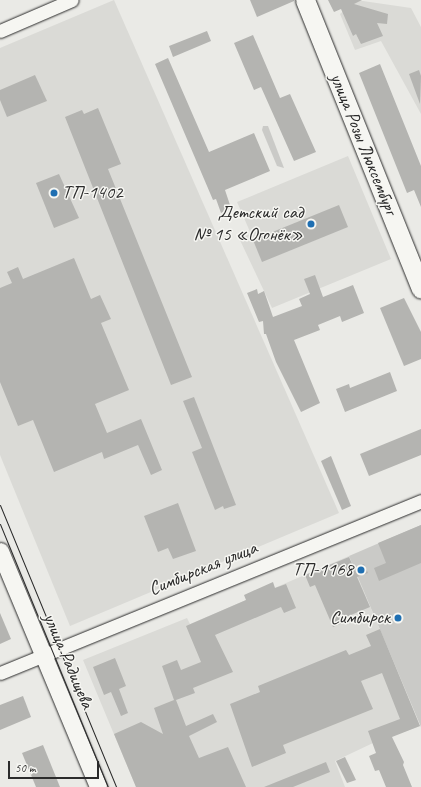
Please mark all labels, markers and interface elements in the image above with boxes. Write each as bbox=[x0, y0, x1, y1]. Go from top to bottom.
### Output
street label: улица Розы Люксембург bbox=[324, 70, 402, 218]
place label: ТП-1402 bbox=[62, 182, 123, 204]
marker: ТП-1402 bbox=[49, 188, 59, 198]
place label: Детский сад № 15 «Огонёк» bbox=[193, 202, 303, 246]
marker: Детский сад № 15 «Огонёк» bbox=[306, 219, 316, 229]
street label: Симбирская улица bbox=[145, 537, 261, 601]
place label: ТП-1168 bbox=[292, 559, 353, 581]
marker: ТП-1168 bbox=[356, 565, 366, 575]
place label: Симбирск bbox=[330, 607, 390, 629]
street label: улица Радищева bbox=[37, 609, 99, 713]
marker: Симбирск bbox=[393, 613, 403, 623]
scale bar bbox=[10, 753, 101, 779]
text: 50 m bbox=[15, 760, 35, 776]

